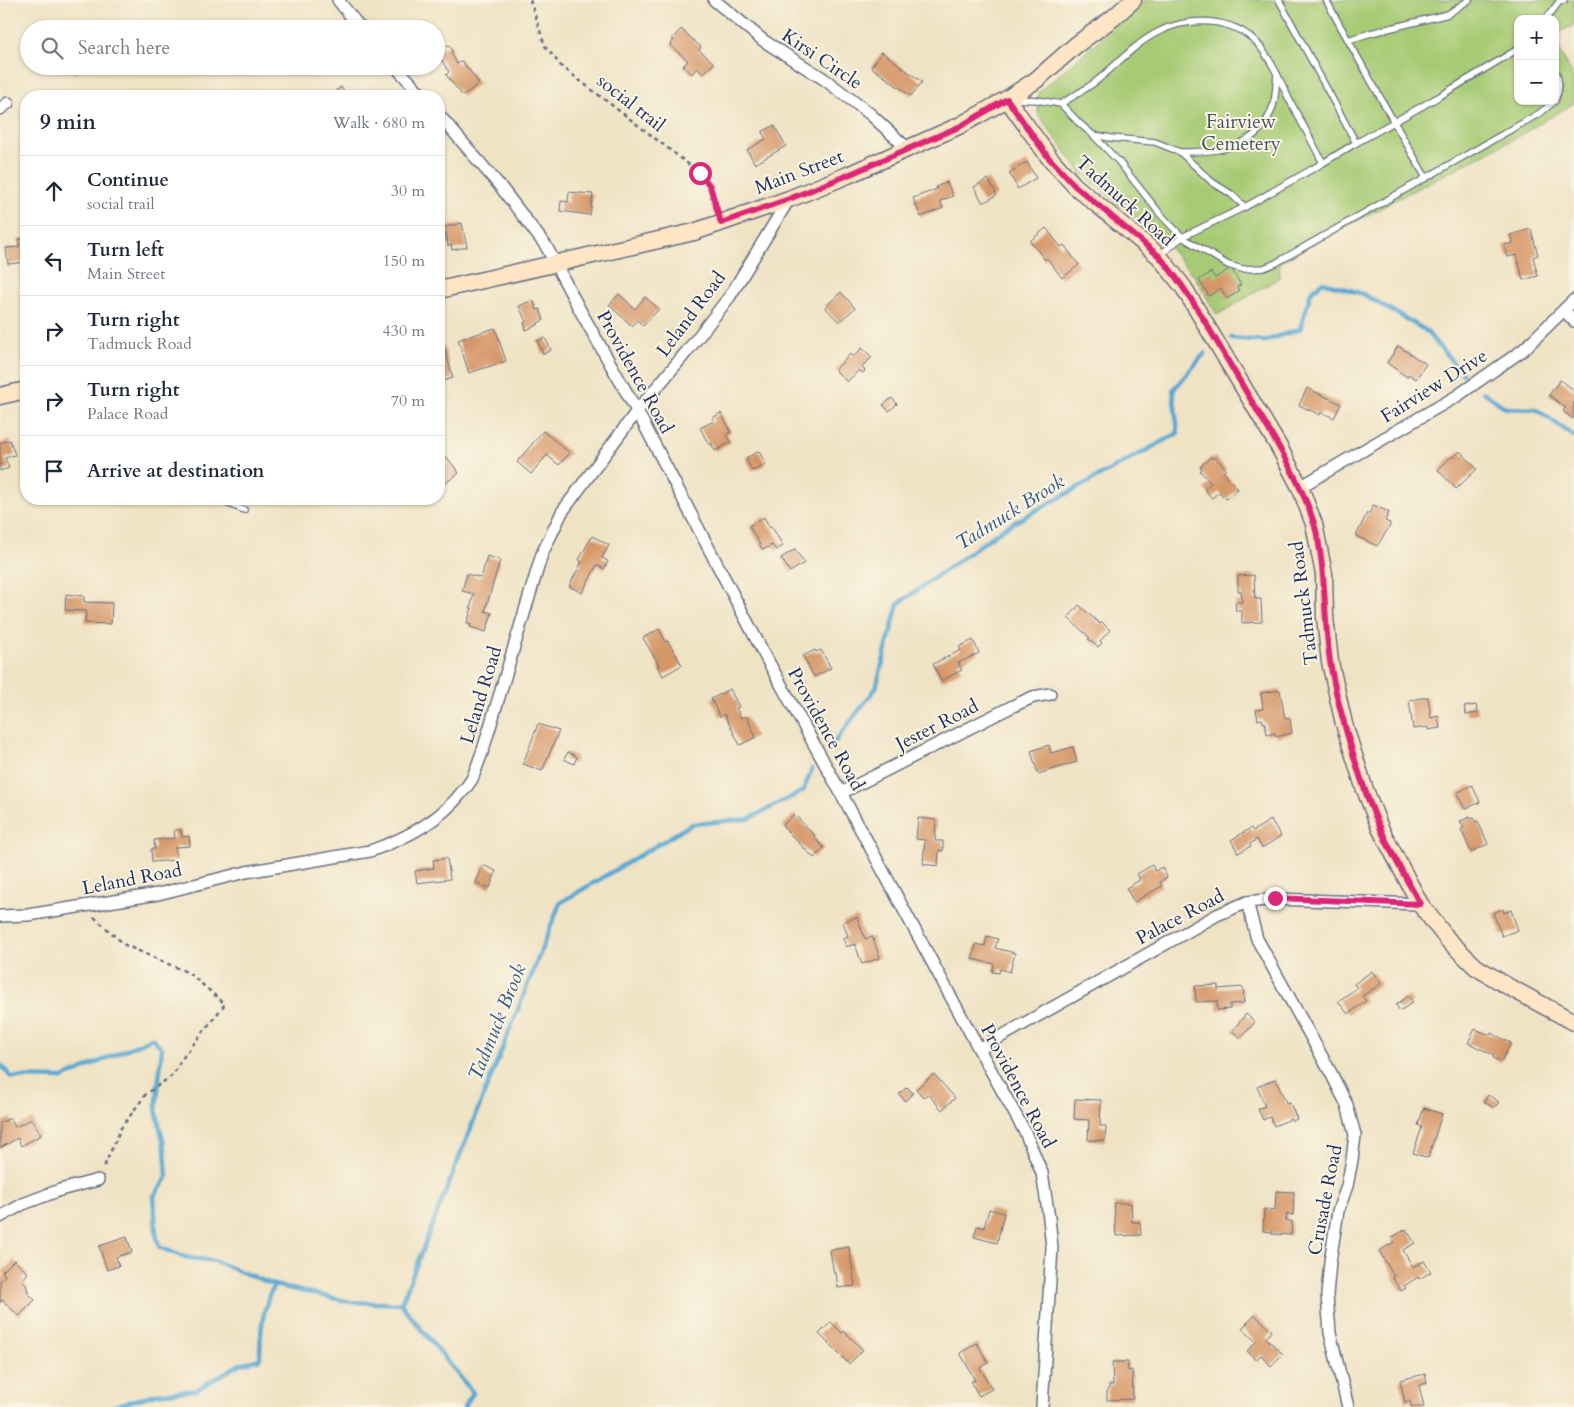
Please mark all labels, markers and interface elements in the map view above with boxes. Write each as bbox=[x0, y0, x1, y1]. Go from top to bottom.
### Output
map controls bbox=[1514, 15, 1559, 105]
button: + bbox=[1514, 15, 1559, 60]
search box bbox=[20, 20, 445, 75]
street label: Kirsi Circle bbox=[777, 22, 867, 96]
icon: search bbox=[38, 34, 66, 62]
text: Search here bbox=[78, 35, 170, 61]
button: − bbox=[1514, 60, 1559, 105]
street label: social trail bbox=[591, 68, 671, 138]
text: 9 min bbox=[40, 108, 96, 137]
park label: Fairview Cemetery bbox=[1201, 109, 1281, 157]
text: Walk · 680 m bbox=[333, 112, 425, 134]
street label: Main Street bbox=[751, 143, 847, 201]
street label: Tadmuck Road bbox=[1070, 150, 1180, 252]
route start bbox=[689, 162, 712, 185]
text: Continue bbox=[87, 167, 169, 193]
icon: ahead bbox=[40, 177, 68, 205]
text: 30 m bbox=[391, 180, 425, 202]
text: social trail bbox=[87, 193, 154, 215]
text: Turn left bbox=[87, 237, 164, 263]
icon: left bbox=[40, 247, 68, 275]
text: 150 m bbox=[383, 250, 425, 272]
text: Main Street bbox=[87, 263, 165, 285]
street label: Leland Road bbox=[650, 266, 732, 362]
street label: Providence Road bbox=[590, 306, 680, 438]
text: Turn right bbox=[87, 307, 179, 333]
icon: right bbox=[40, 317, 68, 345]
text: 430 m bbox=[383, 320, 425, 342]
text: Tadmuck Road bbox=[87, 333, 192, 355]
street label: Fairview Drive bbox=[1376, 343, 1492, 429]
text: Turn right bbox=[87, 377, 179, 403]
icon: right bbox=[40, 387, 68, 415]
text: 70 m bbox=[391, 390, 425, 412]
text: Palace Road bbox=[87, 403, 168, 425]
icon: arrive bbox=[40, 457, 68, 485]
text: Arrive at destination bbox=[87, 458, 264, 484]
water label: Tadmuck Brook bbox=[950, 468, 1070, 556]
street label: Tadmuck Road bbox=[1284, 540, 1324, 666]
street label: Leland Road bbox=[454, 643, 508, 747]
street label: Providence Road bbox=[781, 663, 871, 795]
street label: Jester Road bbox=[888, 693, 983, 758]
street label: Leland Road bbox=[80, 857, 184, 901]
street label: Palace Road bbox=[1131, 883, 1229, 951]
route end bbox=[1264, 887, 1287, 910]
water label: Tadmuck Brook bbox=[461, 960, 533, 1084]
street label: Providence Road bbox=[974, 1019, 1062, 1153]
street label: Crusade Road bbox=[1302, 1143, 1348, 1257]

